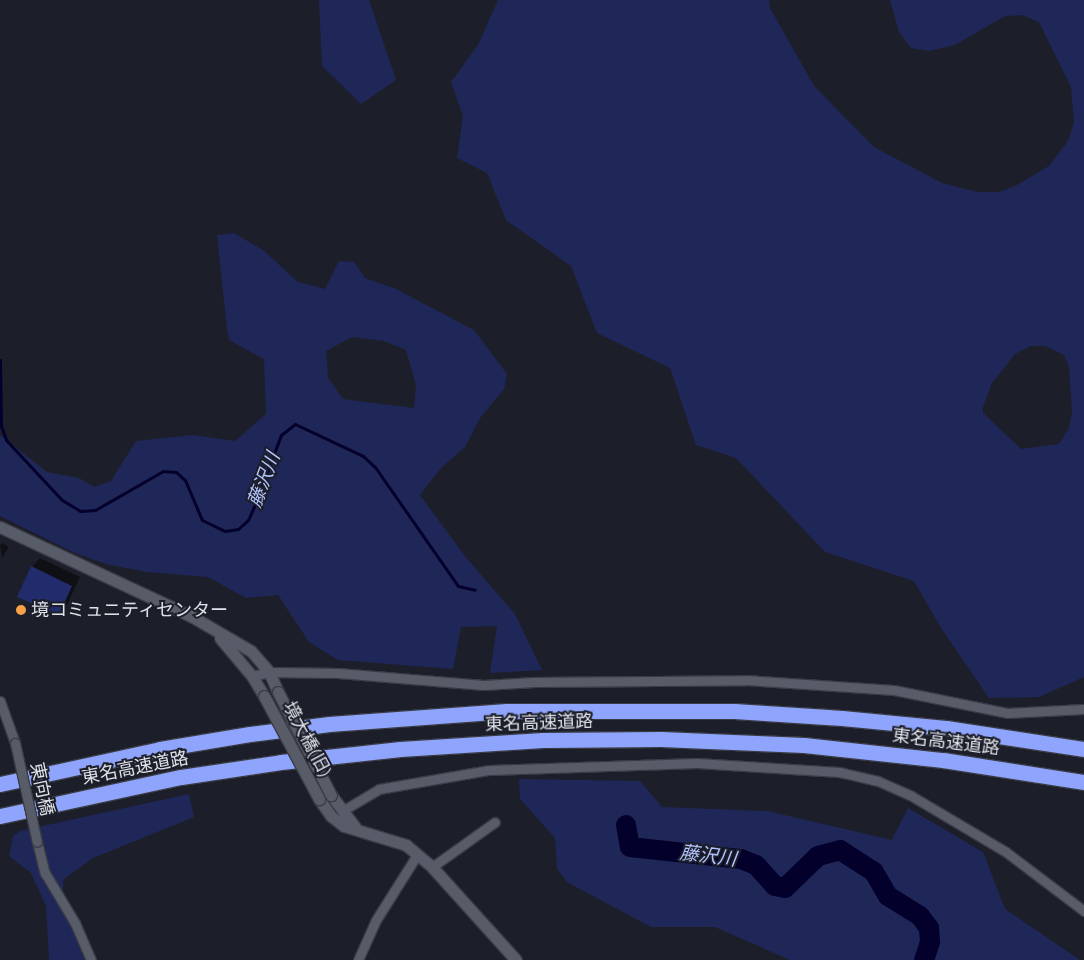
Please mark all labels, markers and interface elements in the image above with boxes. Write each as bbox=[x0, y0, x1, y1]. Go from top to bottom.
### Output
water label: 藤沢川 bbox=[243, 449, 285, 511]
place label: 境コミュニティセンター bbox=[31, 599, 229, 621]
marker: 境コミュニティセンター bbox=[15, 604, 27, 616]
street label: 境大橋(旧) bbox=[278, 698, 336, 780]
street label: 東名高速道路 bbox=[485, 710, 593, 736]
street label: 東名高速道路 bbox=[891, 725, 1001, 759]
street label: 東名高速道路 bbox=[80, 747, 190, 789]
street label: 東向橋 bbox=[26, 760, 58, 818]
water label: 藤沢川 bbox=[678, 841, 738, 871]

